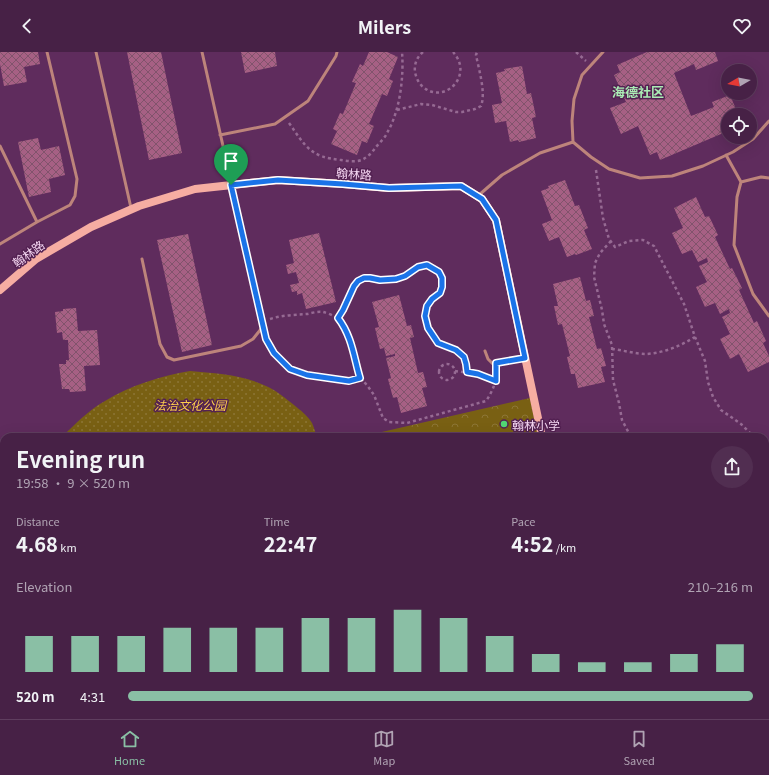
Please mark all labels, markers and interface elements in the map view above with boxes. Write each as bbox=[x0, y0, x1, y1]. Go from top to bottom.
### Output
text: Milers bbox=[358, 13, 411, 39]
icon: back bbox=[16, 15, 38, 37]
icon: heart bbox=[731, 15, 753, 37]
north arrow bbox=[721, 64, 757, 100]
map controls bbox=[721, 64, 757, 144]
district label: 海德社区 bbox=[612, 82, 664, 101]
button: locate bbox=[721, 108, 757, 144]
pin bbox=[214, 144, 248, 185]
icon: arrive bbox=[220, 150, 242, 172]
street label: 翰林路 bbox=[335, 163, 373, 183]
street label: 翰林路 bbox=[8, 236, 48, 270]
park label: 法治文化公园 bbox=[154, 396, 228, 413]
place label: 翰林小学 bbox=[512, 416, 560, 433]
marker: 翰林小学 bbox=[499, 419, 509, 429]
text: Evening run bbox=[16, 442, 145, 474]
button: share bbox=[711, 446, 753, 488]
text: 19:58 · 9 × 520 m bbox=[16, 473, 130, 492]
text: Distance bbox=[16, 513, 60, 529]
text: Time bbox=[264, 513, 290, 529]
text: Pace bbox=[511, 513, 535, 529]
text: 4.68 bbox=[16, 529, 58, 558]
text: 22:47 bbox=[264, 529, 317, 558]
text: 4:52 bbox=[511, 529, 553, 558]
text: km bbox=[58, 539, 77, 555]
text: /km bbox=[553, 539, 576, 555]
text: Elevation bbox=[16, 577, 72, 596]
text: 210–216 m bbox=[688, 577, 753, 596]
text: 520 m bbox=[16, 687, 55, 706]
text: 4:31 bbox=[80, 687, 105, 706]
tab: Home bbox=[114, 728, 145, 768]
tab: Map bbox=[373, 728, 395, 768]
tab: Saved bbox=[624, 728, 655, 768]

